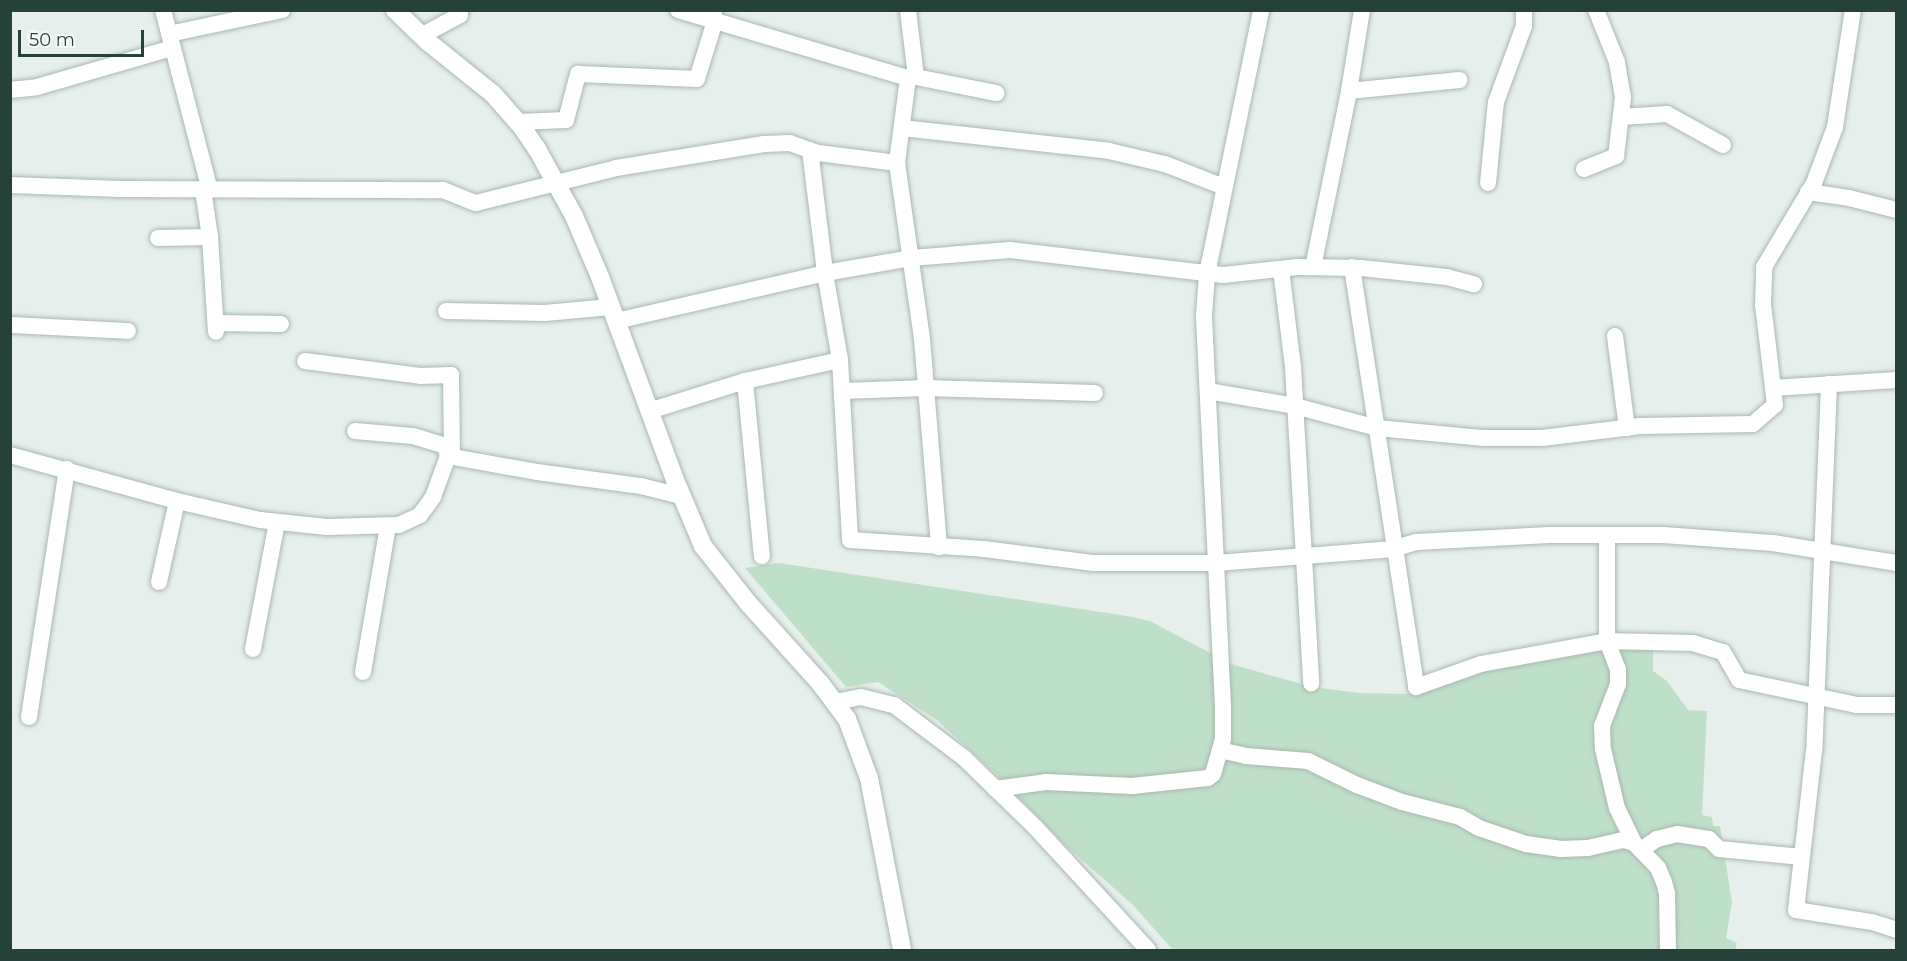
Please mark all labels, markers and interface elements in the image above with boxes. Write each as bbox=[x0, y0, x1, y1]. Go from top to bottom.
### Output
scale bar bbox=[21, 18, 147, 56]
text: 50 m bbox=[29, 29, 75, 51]

